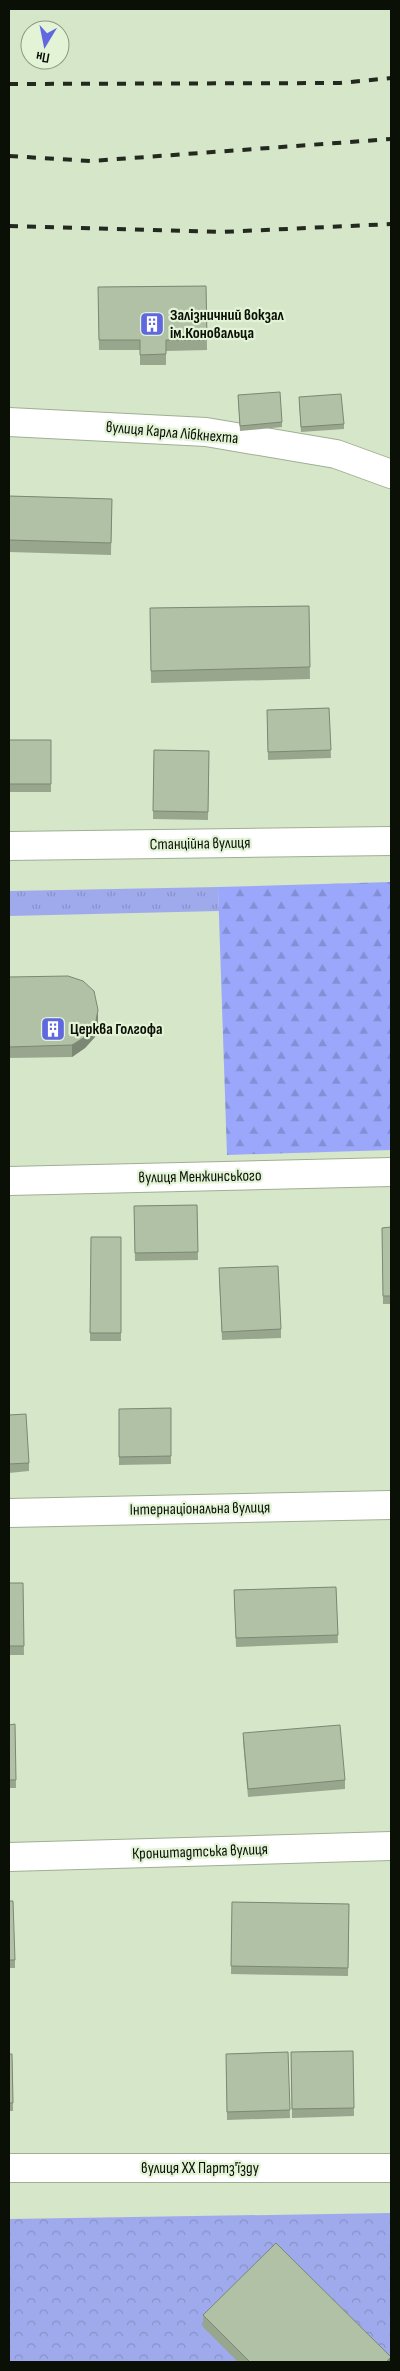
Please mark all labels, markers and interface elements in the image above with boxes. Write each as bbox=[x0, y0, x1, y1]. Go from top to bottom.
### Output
north arrow bbox=[20, 20, 70, 70]
text: Пн bbox=[35, 48, 51, 67]
place label: Залізничний вокзал ім.Коновальца bbox=[170, 306, 284, 343]
building icon: Залізничний вокзал ім.Коновальца bbox=[139, 311, 165, 337]
street label: вулиця Карла Лібкнехта bbox=[105, 418, 239, 448]
street label: Станційна вулиця bbox=[150, 834, 250, 854]
building icon: Церква Голгофа bbox=[40, 1016, 66, 1042]
place label: Церква Голгофа bbox=[70, 1020, 163, 1039]
street label: вулиця Менжинського bbox=[138, 1166, 262, 1188]
street label: Інтернаціональна вулиця bbox=[130, 1498, 270, 1520]
street label: Кронштадтська вулиця bbox=[132, 1840, 268, 1864]
street label: вулиця XX Партз'їзду bbox=[141, 2159, 259, 2178]

